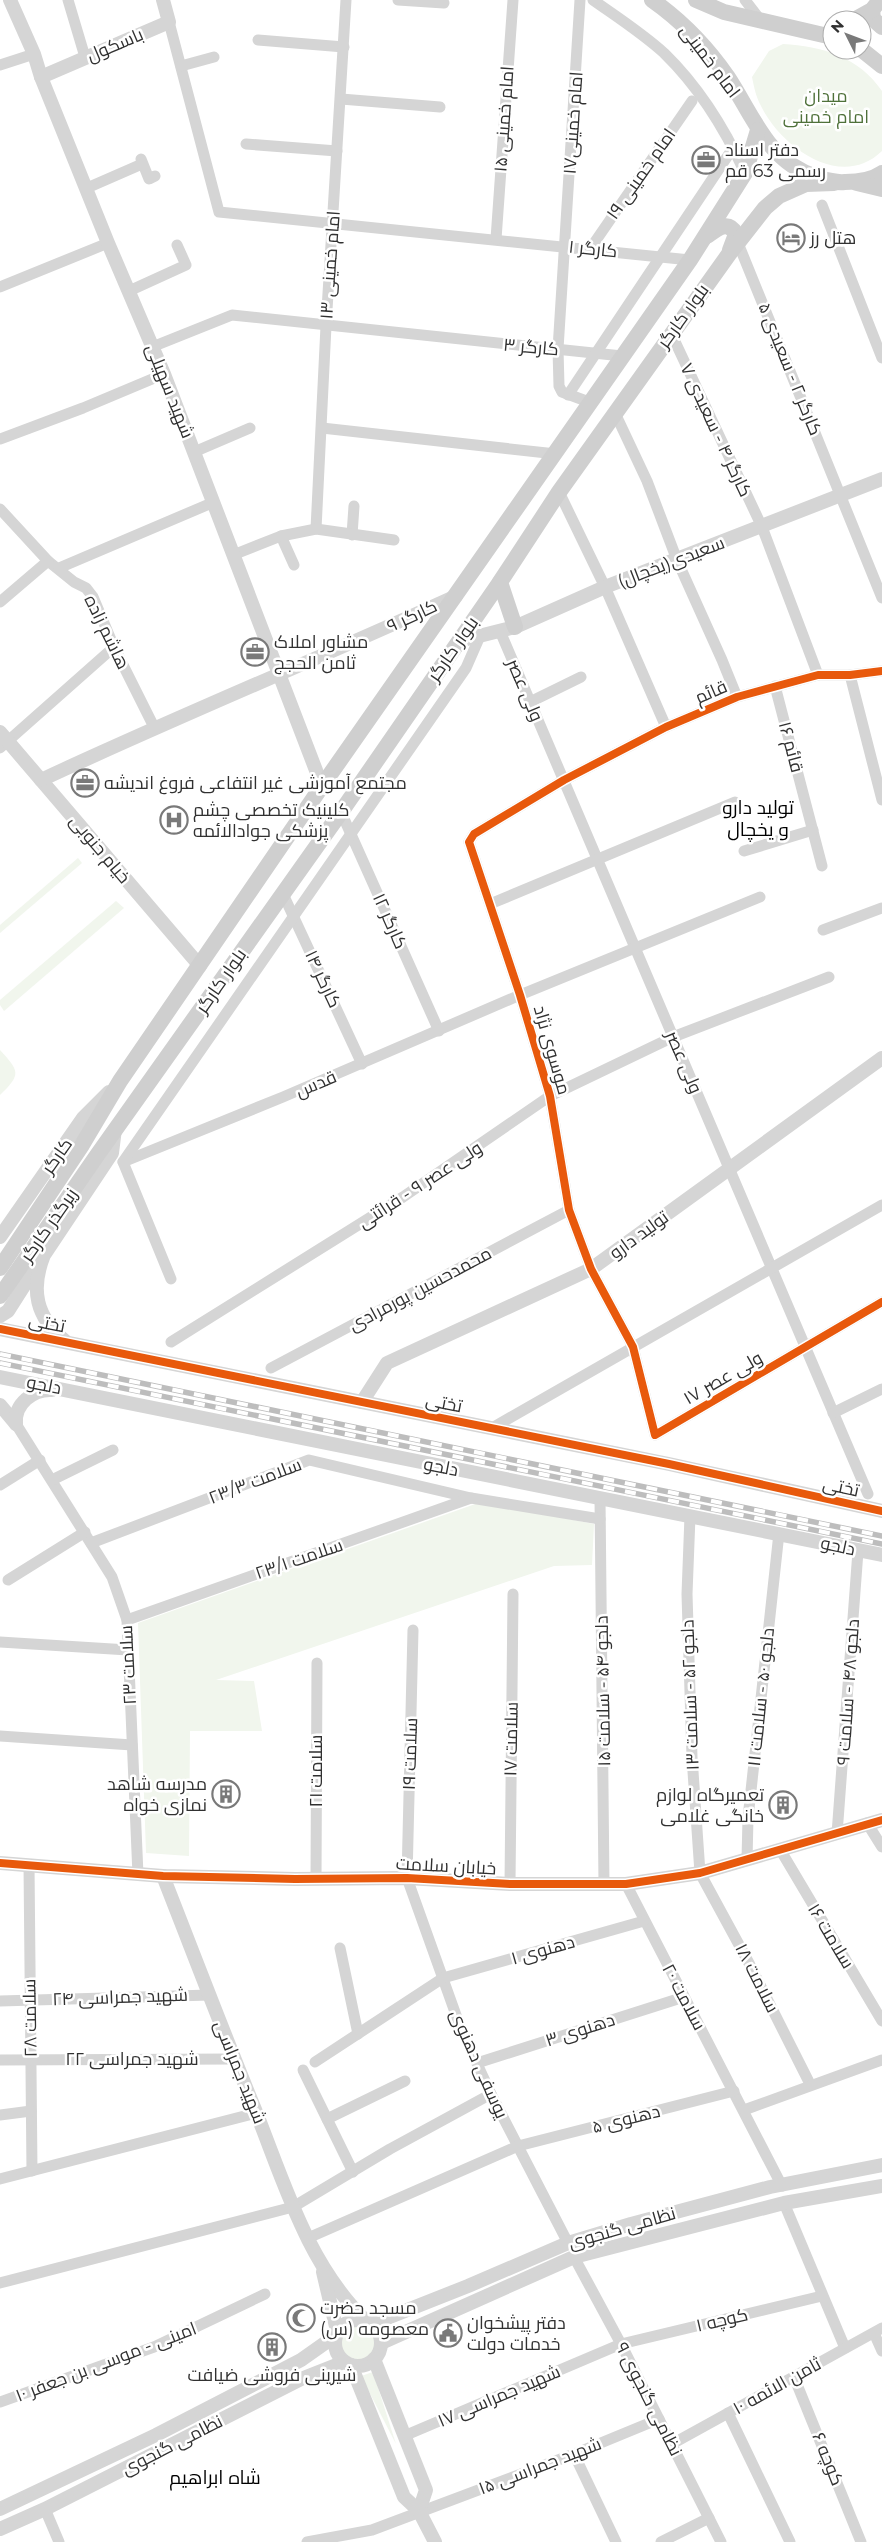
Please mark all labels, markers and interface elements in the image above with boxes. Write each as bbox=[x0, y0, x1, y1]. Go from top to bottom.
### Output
north arrow bbox=[822, 10, 872, 60]
text: N bbox=[827, 16, 848, 37]
street label: امام خمینی bbox=[674, 20, 745, 103]
street label: باسکول bbox=[83, 23, 147, 67]
street label: امام خمینی ۱۵ bbox=[489, 65, 520, 173]
street label: امام خمینی۱۷ bbox=[558, 71, 589, 175]
park label: میدان امام خمینی bbox=[783, 85, 869, 129]
street label: امام خمینی ۱۹ bbox=[602, 124, 681, 224]
place label: دفتر اسناد رسمی 63 قم bbox=[725, 139, 826, 183]
office icon: دفتر اسناد رسمی 63 قم bbox=[691, 145, 721, 175]
street label: امام خمینی ۱۳ bbox=[315, 210, 346, 320]
hotel icon: هتل رز bbox=[776, 223, 806, 253]
place label: هتل رز bbox=[809, 227, 856, 249]
street label: کارگر ۱ bbox=[567, 235, 619, 263]
street label: بلوار کارگر bbox=[652, 280, 714, 353]
street label: کارگر ۲ - سعیدی ۵ bbox=[753, 299, 827, 439]
street label: کارگر ۳ bbox=[502, 334, 560, 360]
street label: شهید سهیلی bbox=[141, 341, 199, 441]
street label: کارگر ۴ - سعیدی ۷ bbox=[675, 360, 757, 500]
street label: سعیدی(یخچال) bbox=[614, 531, 728, 593]
street label: هاشم زاده bbox=[79, 591, 134, 673]
street label: کارگر ۹ bbox=[383, 595, 441, 637]
street label: بلوار کارگر bbox=[422, 612, 483, 686]
place label: مشاور املاک ثامن الحجج bbox=[274, 631, 368, 675]
office icon: مشاور املاک ثامن الحجج bbox=[240, 637, 270, 667]
street label: ولی عصر bbox=[502, 654, 548, 725]
street label: قائم bbox=[692, 675, 731, 709]
street label: قائم ۱۶ bbox=[773, 719, 808, 775]
office icon: مجتمع آموزشی غیر انتفاعی فروغ اندیشه bbox=[70, 768, 100, 798]
place label: مجتمع آموزشی غیر انتفاعی فروغ اندیشه bbox=[104, 772, 407, 795]
district label: تولید دارو و یخچال bbox=[722, 796, 794, 842]
place label: کلینیک تخصصی چشم پزشکی جوادالائمه bbox=[193, 799, 349, 843]
hospital icon: کلینیک تخصصی چشم پزشکی جوادالائمه bbox=[159, 805, 189, 835]
street label: خیام جنوبی bbox=[64, 810, 135, 888]
street label: کارگر ۱۲ bbox=[368, 890, 412, 952]
street label: بلوار کارگر bbox=[190, 944, 251, 1018]
street label: کارگر ۱۴ bbox=[300, 947, 346, 1011]
street label: موسوی نژاد bbox=[529, 1003, 575, 1097]
street label: ولی عصر bbox=[661, 1026, 707, 1097]
street label: قدس bbox=[292, 1066, 340, 1102]
street label: کارگر bbox=[36, 1134, 77, 1179]
street label: ولی عصر ۹ - قرائتی bbox=[354, 1137, 486, 1233]
street label: زیرگذر کارگر bbox=[15, 1184, 82, 1267]
street label: تولید دارو bbox=[605, 1206, 673, 1264]
street label: محمدحسین پورمرادی bbox=[345, 1242, 496, 1337]
street label: تختی bbox=[27, 1309, 67, 1337]
street label: ولی عصر ۱۷ bbox=[680, 1347, 766, 1409]
street label: دلجو bbox=[25, 1371, 63, 1399]
street label: تختی bbox=[424, 1389, 464, 1417]
street label: سلامت ۲۳/۳ bbox=[205, 1453, 305, 1509]
street label: دلجو bbox=[422, 1453, 460, 1481]
street label: تختی bbox=[821, 1472, 862, 1502]
street label: دلجو bbox=[819, 1532, 857, 1560]
street label: سلامت ۲۳/۱ bbox=[252, 1534, 346, 1584]
street label: دلجو ۵۴ - سلامت ۱۵ bbox=[591, 1615, 615, 1767]
street label: دلجو ۴۸ - سلامت ۹ bbox=[832, 1618, 864, 1766]
street label: دلجو ۵۲ - سلامت ۱۳ bbox=[676, 1619, 704, 1771]
street label: سلامت ۲۳ bbox=[115, 1625, 141, 1705]
street label: دلجو ۵۰ - سلامت ۱۱ bbox=[743, 1627, 779, 1767]
street label: سلامت ۱۷ bbox=[499, 1701, 523, 1777]
street label: سلامت ۱۹ bbox=[398, 1717, 422, 1791]
street label: سلامت ۲۱ bbox=[305, 1734, 327, 1808]
place label: مدرسه شاهد نمازی خواه bbox=[107, 1773, 207, 1816]
building icon: مدرسه شاهد نمازی خواه bbox=[211, 1779, 241, 1809]
place label: تعمیرگاه لوازم خانگی غلامی bbox=[656, 1784, 764, 1827]
building icon: تعمیرگاه لوازم خانگی غلامی bbox=[768, 1790, 798, 1820]
street label: خیابان سلامت bbox=[395, 1852, 497, 1880]
street label: سلامت ۱۶ bbox=[803, 1899, 859, 1973]
street label: دهنوی ۱ bbox=[509, 1930, 577, 1970]
street label: سلامت ۱۸ bbox=[730, 1940, 784, 2016]
street label: سلامت ۲۰ bbox=[657, 1960, 711, 2034]
street label: سلامت ۲۸ bbox=[18, 1978, 42, 2058]
street label: شهید جمراسی ۲۴ bbox=[52, 1984, 188, 2010]
street label: یوسفی دهنوی bbox=[445, 2006, 513, 2122]
street label: دهنوی ۳ bbox=[542, 2008, 618, 2052]
street label: شهید جمراسی bbox=[209, 2017, 271, 2127]
street label: شهید جمراسی ۲۲ bbox=[65, 2048, 199, 2070]
street label: دهنوی ۵ bbox=[590, 2100, 662, 2138]
street label: نظامی گنجوی bbox=[566, 2202, 678, 2254]
place label: مسجد حضرت معصومه (س) bbox=[320, 2297, 429, 2340]
mosque icon: مسجد حضرت معصومه (س) bbox=[286, 2303, 316, 2333]
street label: کوچه ۱ bbox=[694, 2303, 750, 2338]
place label: دفتر پیشخوان خدمات دولت bbox=[467, 2312, 566, 2355]
street label: امینی - موسی بن جعفر ۱۰ bbox=[12, 2317, 200, 2407]
public building icon: دفتر پیشخوان خدمات دولت bbox=[433, 2318, 463, 2348]
building icon: شیرینی فروشی ضیافت bbox=[257, 2332, 287, 2362]
street label: نظامی گنجوی ۹ bbox=[611, 2338, 687, 2460]
street label: ثامن الائمه ۱۰ bbox=[729, 2353, 825, 2419]
street label: شهید جمراسی ۱۷ bbox=[434, 2360, 564, 2432]
place label: شیرینی فروشی ضیافت bbox=[188, 2364, 356, 2386]
street label: نظامی گنجوی bbox=[118, 2410, 226, 2480]
street label: کوچه ۶ bbox=[807, 2429, 849, 2489]
street label: شهید جمراسی ۱۵ bbox=[476, 2432, 604, 2500]
district label: شاه ابراهیم bbox=[169, 2466, 261, 2491]

